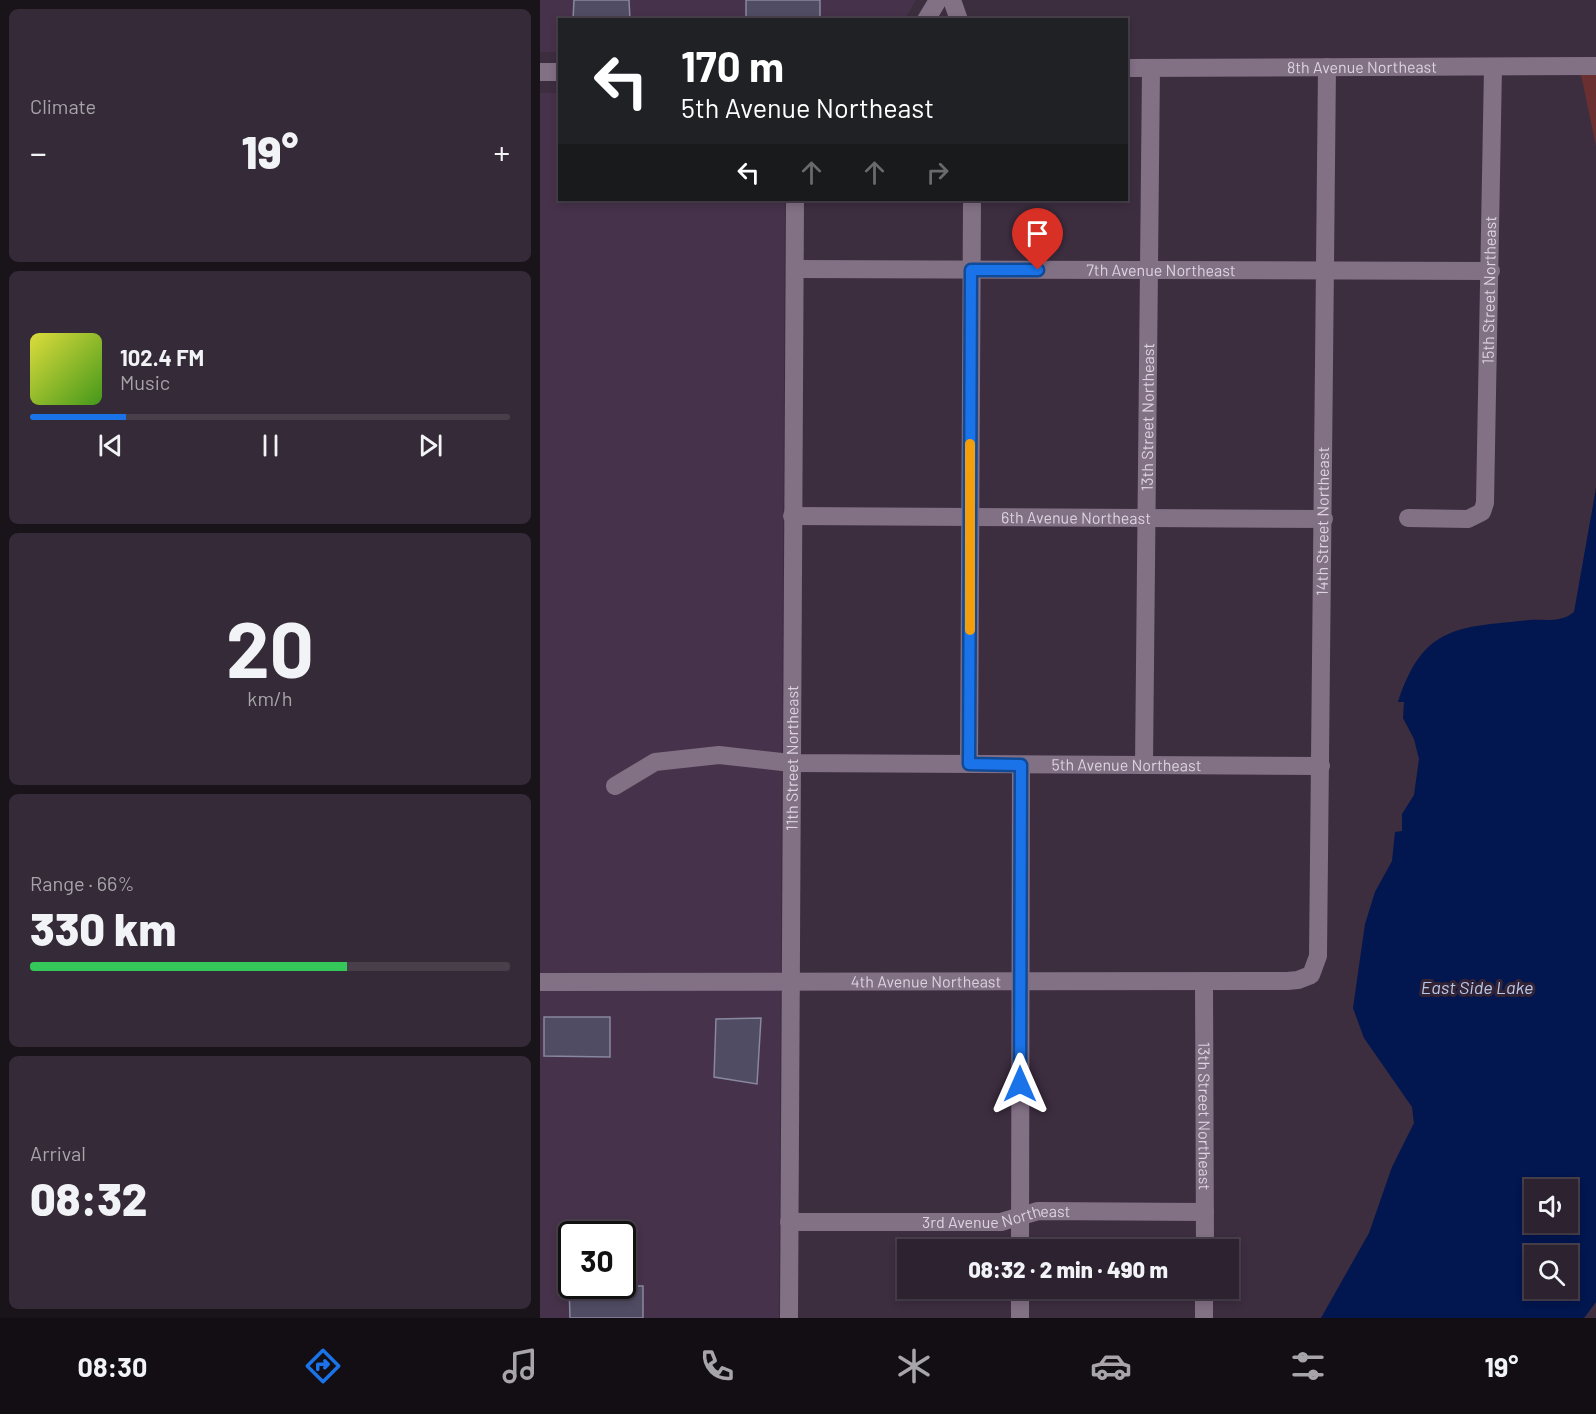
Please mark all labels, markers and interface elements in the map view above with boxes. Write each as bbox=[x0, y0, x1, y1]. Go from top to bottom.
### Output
text: 170 m bbox=[681, 40, 784, 90]
icon: left bbox=[582, 42, 660, 120]
street label: 8th Avenue Northeast bbox=[1287, 57, 1437, 76]
text: 5th Avenue Northeast bbox=[681, 91, 934, 123]
text: Climate bbox=[30, 94, 96, 118]
text: 19° bbox=[242, 124, 298, 178]
text: − bbox=[30, 132, 47, 172]
text: + bbox=[494, 132, 510, 172]
icon: left bbox=[732, 156, 765, 189]
icon: ahead bbox=[795, 156, 828, 189]
icon: ahead bbox=[858, 156, 891, 189]
icon: right bbox=[921, 156, 954, 189]
pin bbox=[1012, 208, 1063, 270]
street label: 15th Street Northeast bbox=[1478, 216, 1499, 365]
icon: arrive bbox=[1021, 217, 1054, 250]
street label: 7th Avenue Northeast bbox=[1086, 260, 1236, 279]
street label: 13th Street Northeast bbox=[1137, 343, 1157, 491]
text: 102.4 FM bbox=[120, 344, 204, 370]
text: Music bbox=[120, 370, 170, 394]
icon: previous bbox=[94, 429, 127, 462]
icon: pause bbox=[254, 429, 287, 462]
icon: next bbox=[414, 429, 447, 462]
street label: 14th Street Northeast bbox=[1312, 447, 1332, 596]
street label: 6th Avenue Northeast bbox=[1001, 507, 1151, 527]
text: 20 bbox=[226, 600, 314, 694]
street label: 11th Street Northeast bbox=[782, 685, 801, 831]
text: km/h bbox=[247, 686, 293, 710]
street label: 5th Avenue Northeast bbox=[1051, 754, 1202, 774]
text: Range · 66% bbox=[30, 871, 134, 895]
text: 330 km bbox=[30, 901, 176, 955]
street label: 4th Avenue Northeast bbox=[851, 971, 1001, 991]
water label: East Side Lake bbox=[1421, 976, 1533, 998]
street label: 13th Street Northeast bbox=[1195, 1042, 1215, 1190]
position arrow bbox=[988, 1052, 1052, 1116]
text: Arrival bbox=[30, 1141, 86, 1165]
text: 08:32 bbox=[30, 1171, 147, 1225]
map controls bbox=[1524, 1179, 1578, 1299]
button: sound bbox=[1524, 1179, 1578, 1233]
street label: 3rd Avenue Northeast bbox=[922, 1201, 1071, 1231]
speed limit sign: 30 bbox=[558, 1221, 636, 1299]
button: search bbox=[1524, 1245, 1578, 1299]
text: 08:32 · 2 min · 490 m bbox=[968, 1256, 1168, 1282]
icon: directions bbox=[302, 1345, 344, 1387]
icon: music bbox=[499, 1345, 541, 1387]
icon: phone bbox=[696, 1345, 738, 1387]
icon: climate bbox=[893, 1345, 935, 1387]
icon: car bbox=[1090, 1345, 1132, 1387]
icon: filters bbox=[1287, 1345, 1329, 1387]
text: 08:30 bbox=[78, 1350, 147, 1382]
text: 19° bbox=[1484, 1350, 1518, 1382]

